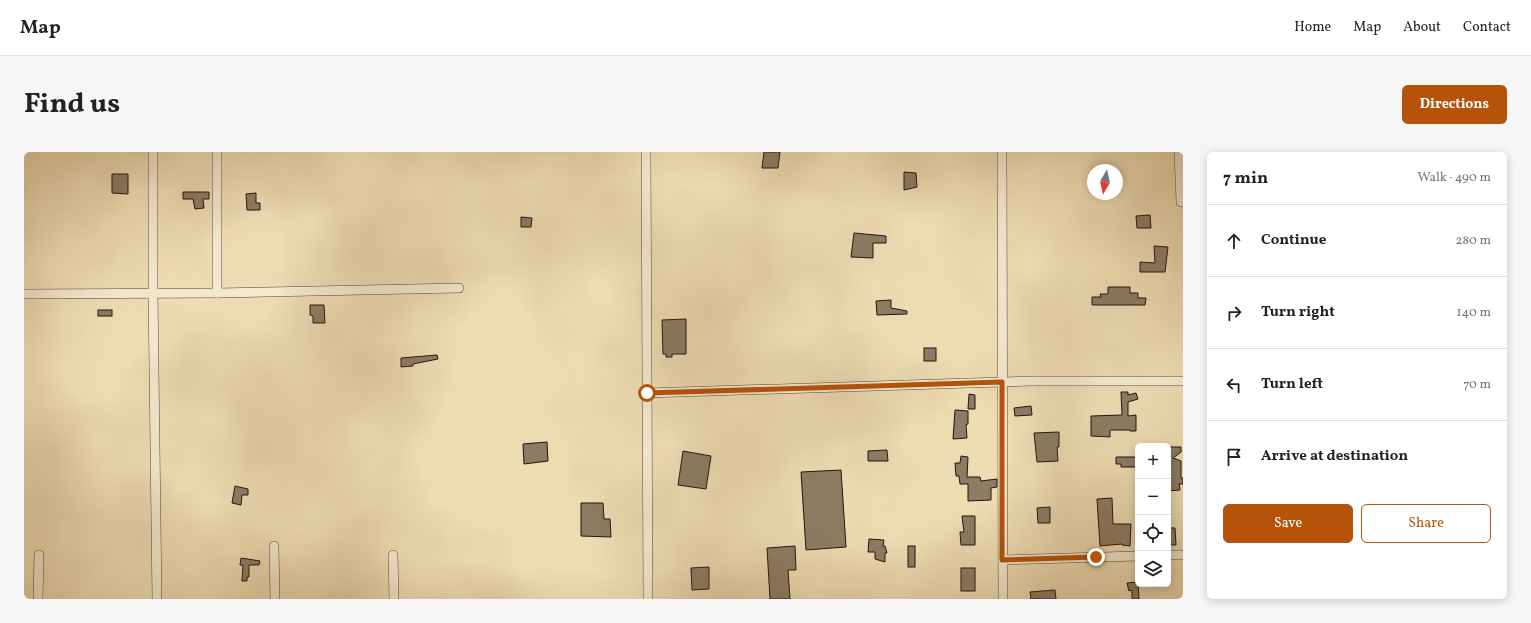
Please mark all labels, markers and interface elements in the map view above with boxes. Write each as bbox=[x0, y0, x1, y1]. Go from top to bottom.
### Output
text: Map bbox=[20, 15, 61, 41]
text: Home bbox=[1294, 18, 1331, 37]
text: Map bbox=[1353, 18, 1381, 37]
text: About bbox=[1403, 18, 1441, 37]
text: Contact bbox=[1463, 18, 1511, 37]
text: Find us bbox=[24, 85, 120, 124]
button: Directions bbox=[1402, 85, 1507, 124]
north arrow bbox=[1087, 164, 1123, 200]
text: 7 min bbox=[1223, 167, 1268, 190]
text: Walk · 490 m bbox=[1417, 169, 1491, 187]
icon: ahead bbox=[1223, 230, 1245, 252]
text: Continue bbox=[1261, 230, 1326, 251]
text: 280 m bbox=[1455, 232, 1491, 250]
icon: right bbox=[1223, 302, 1245, 324]
text: Turn right bbox=[1261, 302, 1335, 323]
text: 140 m bbox=[1457, 304, 1491, 322]
icon: left bbox=[1223, 374, 1245, 396]
text: Turn left bbox=[1261, 374, 1323, 395]
text: 70 m bbox=[1463, 376, 1491, 394]
route start bbox=[638, 384, 656, 402]
map controls bbox=[1135, 443, 1171, 587]
button: + bbox=[1135, 443, 1171, 479]
icon: arrive bbox=[1223, 446, 1245, 468]
text: Arrive at destination bbox=[1261, 446, 1408, 467]
button: − bbox=[1135, 479, 1171, 515]
button: Save bbox=[1223, 504, 1353, 543]
button: Share bbox=[1361, 504, 1491, 543]
button: locate bbox=[1135, 515, 1171, 551]
route end bbox=[1087, 548, 1105, 566]
button: layers bbox=[1135, 551, 1171, 587]

